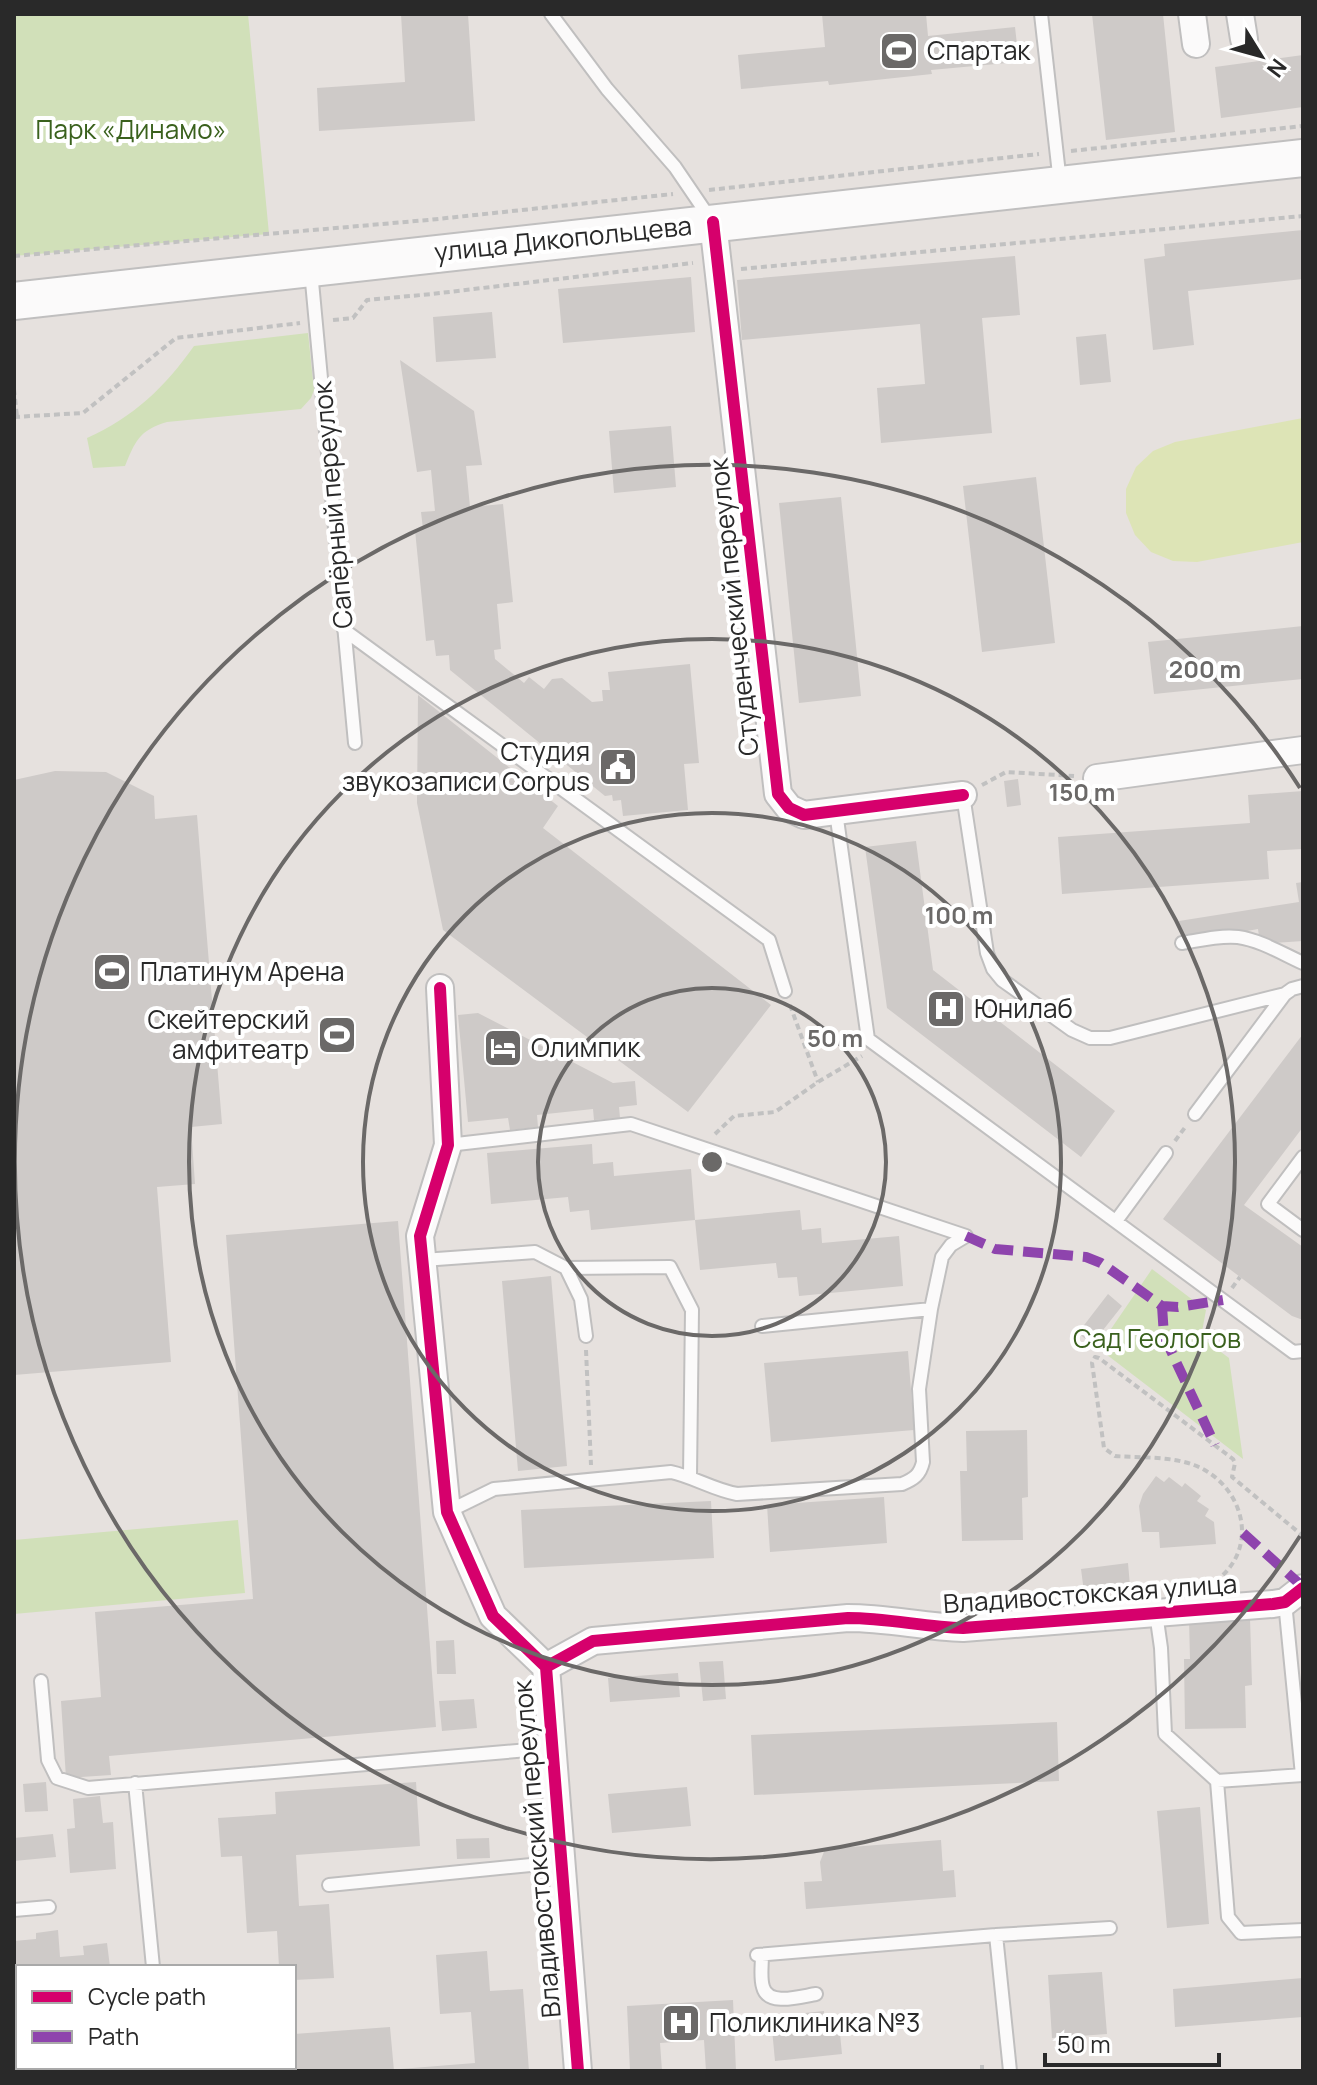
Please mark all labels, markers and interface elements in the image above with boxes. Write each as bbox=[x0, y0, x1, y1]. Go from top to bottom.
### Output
north arrow bbox=[1221, 16, 1301, 96]
sports icon: Спартак bbox=[878, 30, 920, 72]
place label: Спартак bbox=[927, 32, 1031, 68]
text: N bbox=[1260, 53, 1294, 83]
park label: Парк «Динамо» bbox=[36, 111, 226, 147]
street label: улица Дикопольцева bbox=[432, 207, 694, 269]
street label: Сапёрный переулок bbox=[303, 379, 361, 630]
street label: Студенческий переулок bbox=[699, 455, 767, 758]
text: 200 m bbox=[1169, 652, 1241, 685]
place label: Студия звукозаписи Corpus bbox=[342, 733, 590, 799]
public building icon: Студия звукозаписи Corpus bbox=[597, 746, 639, 788]
text: 150 m bbox=[1049, 775, 1115, 808]
text: 100 m bbox=[925, 898, 993, 931]
sports icon: Платинум Арена bbox=[91, 951, 133, 993]
place label: Платинум Арена bbox=[140, 953, 344, 989]
hospital icon: Юнилаб bbox=[925, 988, 967, 1030]
place label: Юнилаб bbox=[974, 990, 1073, 1026]
place label: Скейтерский амфитеатр bbox=[147, 1001, 309, 1067]
sports icon: Скейтерский амфитеатр bbox=[316, 1014, 358, 1056]
text: 50 m bbox=[807, 1021, 863, 1054]
hotel icon: Олимпик bbox=[482, 1027, 524, 1069]
place label: Олимпик bbox=[531, 1029, 641, 1065]
centre of rings bbox=[698, 1148, 726, 1176]
park label: Сад Геологов bbox=[1073, 1320, 1241, 1356]
street label: Владивостокская улица bbox=[942, 1565, 1238, 1621]
street label: Владивостокский переулок bbox=[503, 1678, 569, 2019]
legend bbox=[16, 1965, 296, 2069]
text: Cycle path bbox=[88, 1979, 206, 2012]
hospital icon: Поликлиника №3 bbox=[660, 2002, 702, 2044]
place label: Поликлиника №3 bbox=[709, 2004, 920, 2040]
scale bar bbox=[1045, 2017, 1219, 2067]
text: Path bbox=[88, 2019, 139, 2052]
text: 50 m bbox=[1057, 2027, 1111, 2060]

